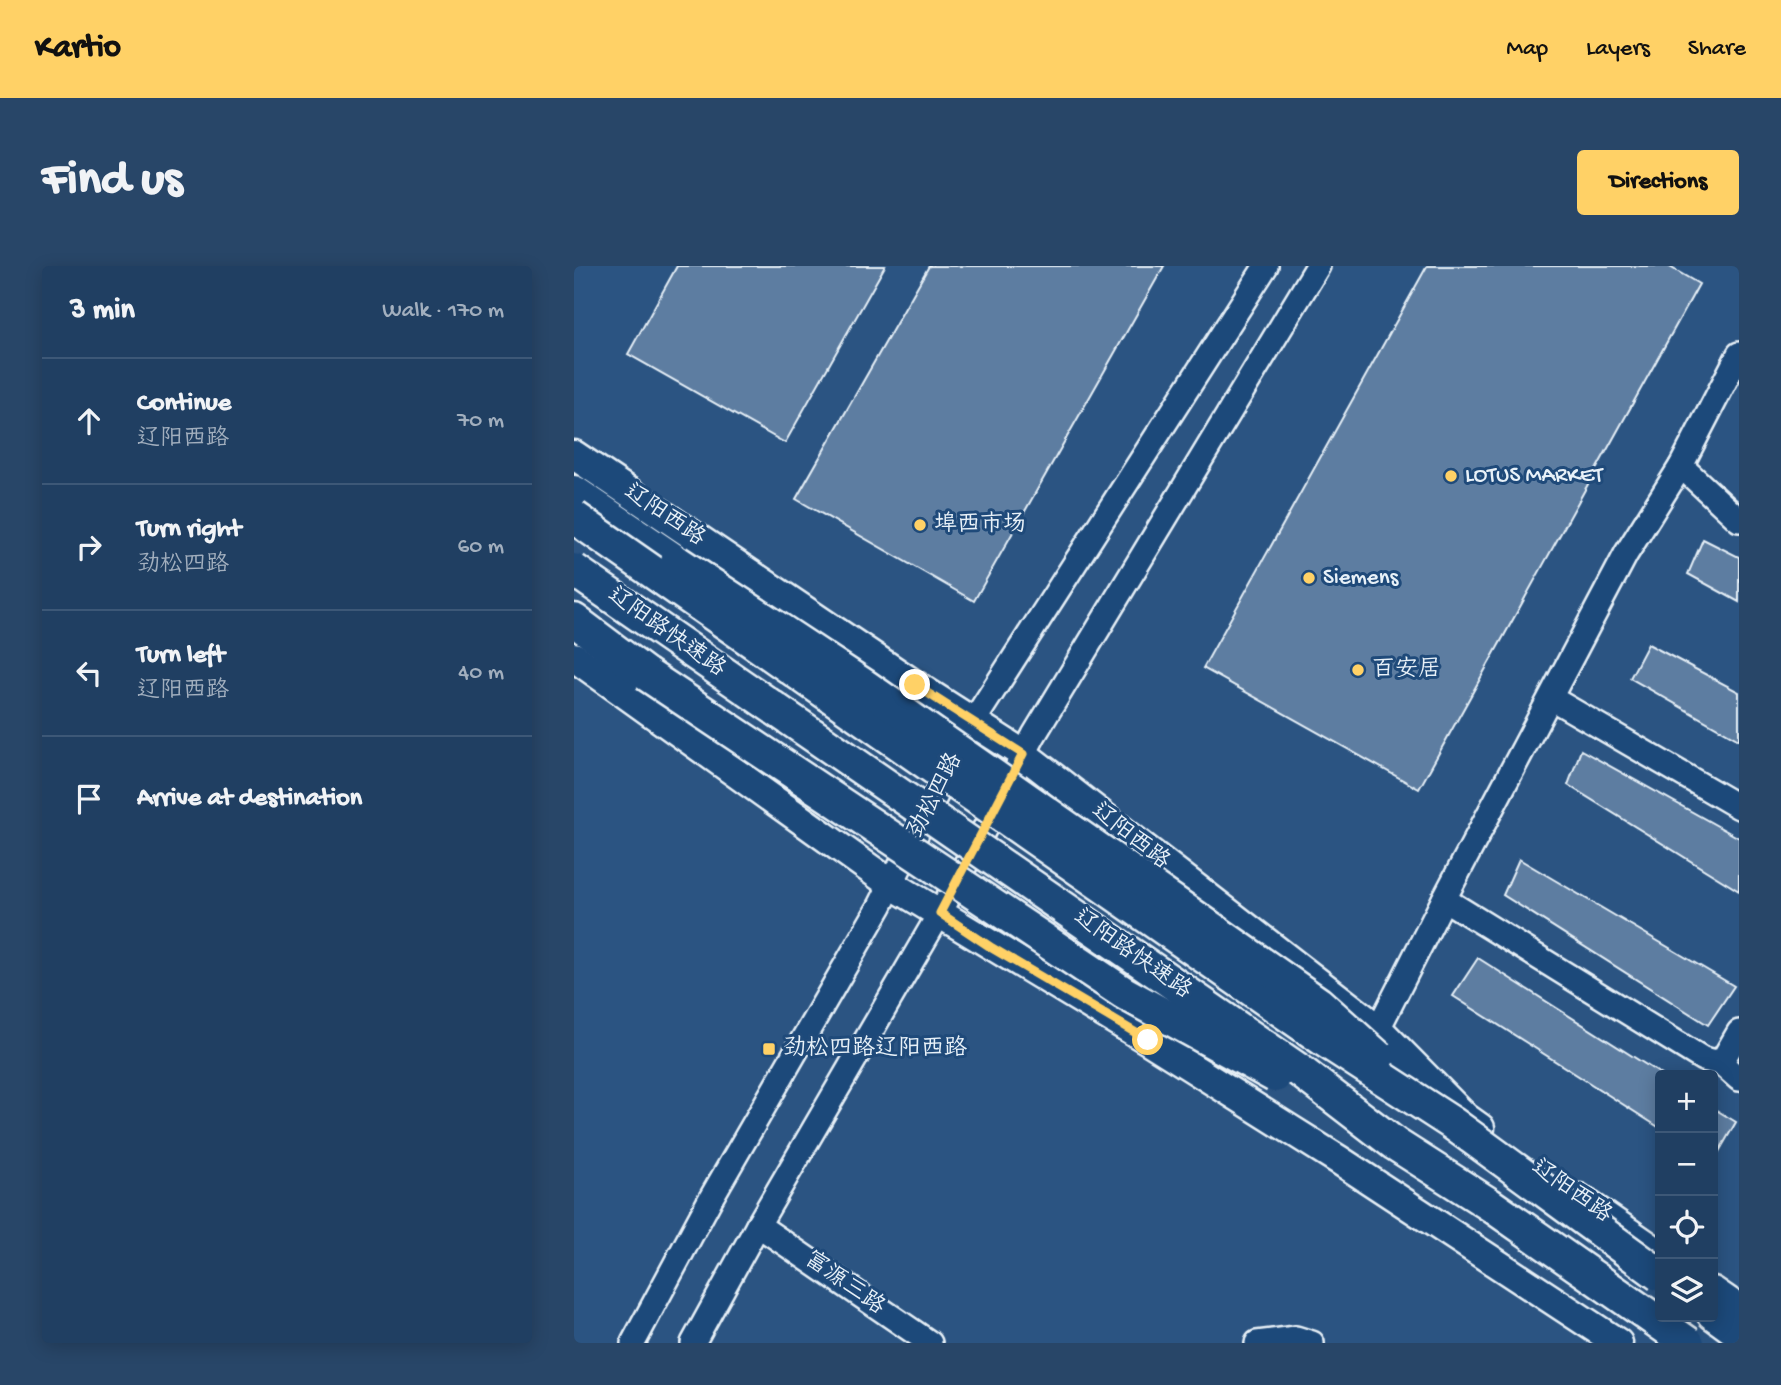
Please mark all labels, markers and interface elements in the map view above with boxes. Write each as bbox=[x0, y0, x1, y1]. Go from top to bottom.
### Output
text: Kartio bbox=[35, 30, 121, 68]
text: Map bbox=[1506, 35, 1548, 64]
text: Layers bbox=[1586, 35, 1650, 64]
text: Share bbox=[1688, 35, 1746, 64]
button: Directions bbox=[1577, 150, 1739, 215]
text: Find us bbox=[42, 153, 182, 211]
text: 3 min bbox=[70, 294, 135, 329]
text: Walk · 170 m bbox=[382, 298, 504, 325]
text: Continue bbox=[137, 389, 231, 420]
icon: ahead bbox=[70, 402, 108, 440]
text: 70 m bbox=[457, 408, 504, 435]
text: 辽阳西路 bbox=[137, 426, 229, 453]
place label: LOTUS MARKET bbox=[1465, 463, 1604, 490]
marker: LOTUS MARKET bbox=[1443, 468, 1459, 484]
street label: 辽阳西路 bbox=[618, 478, 710, 553]
place label: 埠西市场 bbox=[934, 511, 1026, 539]
text: Turn right bbox=[137, 515, 241, 546]
marker: 埠西市场 bbox=[912, 517, 928, 533]
icon: right bbox=[70, 528, 108, 566]
text: 60 m bbox=[458, 534, 504, 561]
text: 劲松四路 bbox=[137, 552, 229, 579]
place label: Siemens bbox=[1323, 565, 1399, 592]
marker: Siemens bbox=[1301, 570, 1317, 586]
street label: 辽阳路快速路 bbox=[602, 582, 731, 684]
text: Turn left bbox=[137, 641, 225, 672]
icon: left bbox=[70, 654, 108, 692]
place label: 百安居 bbox=[1372, 656, 1441, 684]
text: 40 m bbox=[458, 660, 504, 687]
marker: 百安居 bbox=[1350, 662, 1366, 678]
route end bbox=[899, 669, 930, 700]
text: 辽阳西路 bbox=[137, 678, 229, 705]
street label: 劲松四路 bbox=[902, 748, 969, 843]
icon: arrive bbox=[70, 780, 108, 818]
text: Arrive at destination bbox=[137, 784, 362, 815]
street label: 辽阳西路 bbox=[1085, 797, 1175, 876]
street label: 辽阳路快速路 bbox=[1068, 904, 1197, 1006]
route start bbox=[1132, 1024, 1163, 1055]
place label: 劲松四路辽阳西路 bbox=[783, 1035, 967, 1063]
marker: 劲松四路辽阳西路 bbox=[761, 1041, 777, 1057]
map controls bbox=[1655, 1070, 1718, 1322]
button: + bbox=[1655, 1070, 1718, 1133]
button: − bbox=[1655, 1133, 1718, 1196]
street label: 辽阳西路 bbox=[1526, 1154, 1617, 1229]
button: locate bbox=[1655, 1196, 1718, 1259]
street label: 富源三路 bbox=[799, 1246, 890, 1321]
button: layers bbox=[1655, 1259, 1718, 1322]

